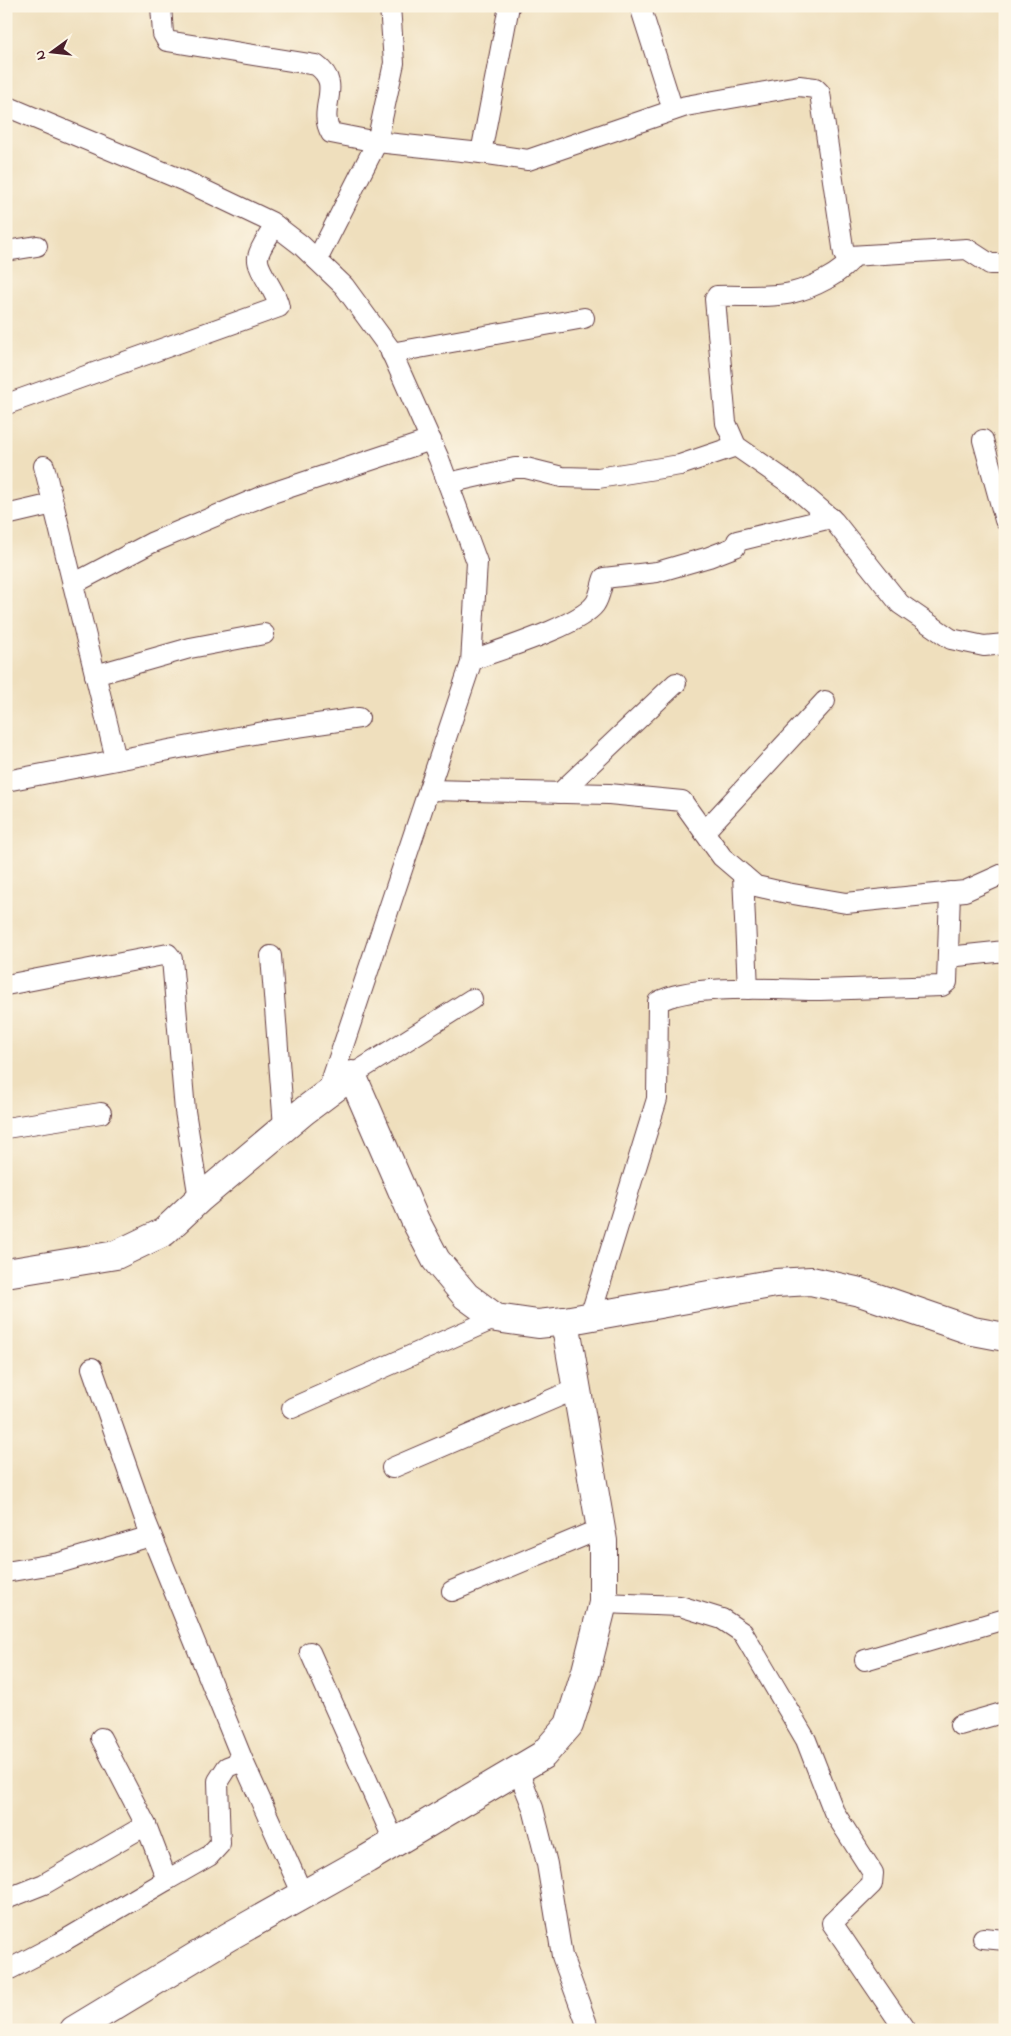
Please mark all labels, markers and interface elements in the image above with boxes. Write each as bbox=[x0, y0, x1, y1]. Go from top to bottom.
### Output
north arrow bbox=[28, 28, 78, 78]
text: N bbox=[30, 48, 52, 62]

